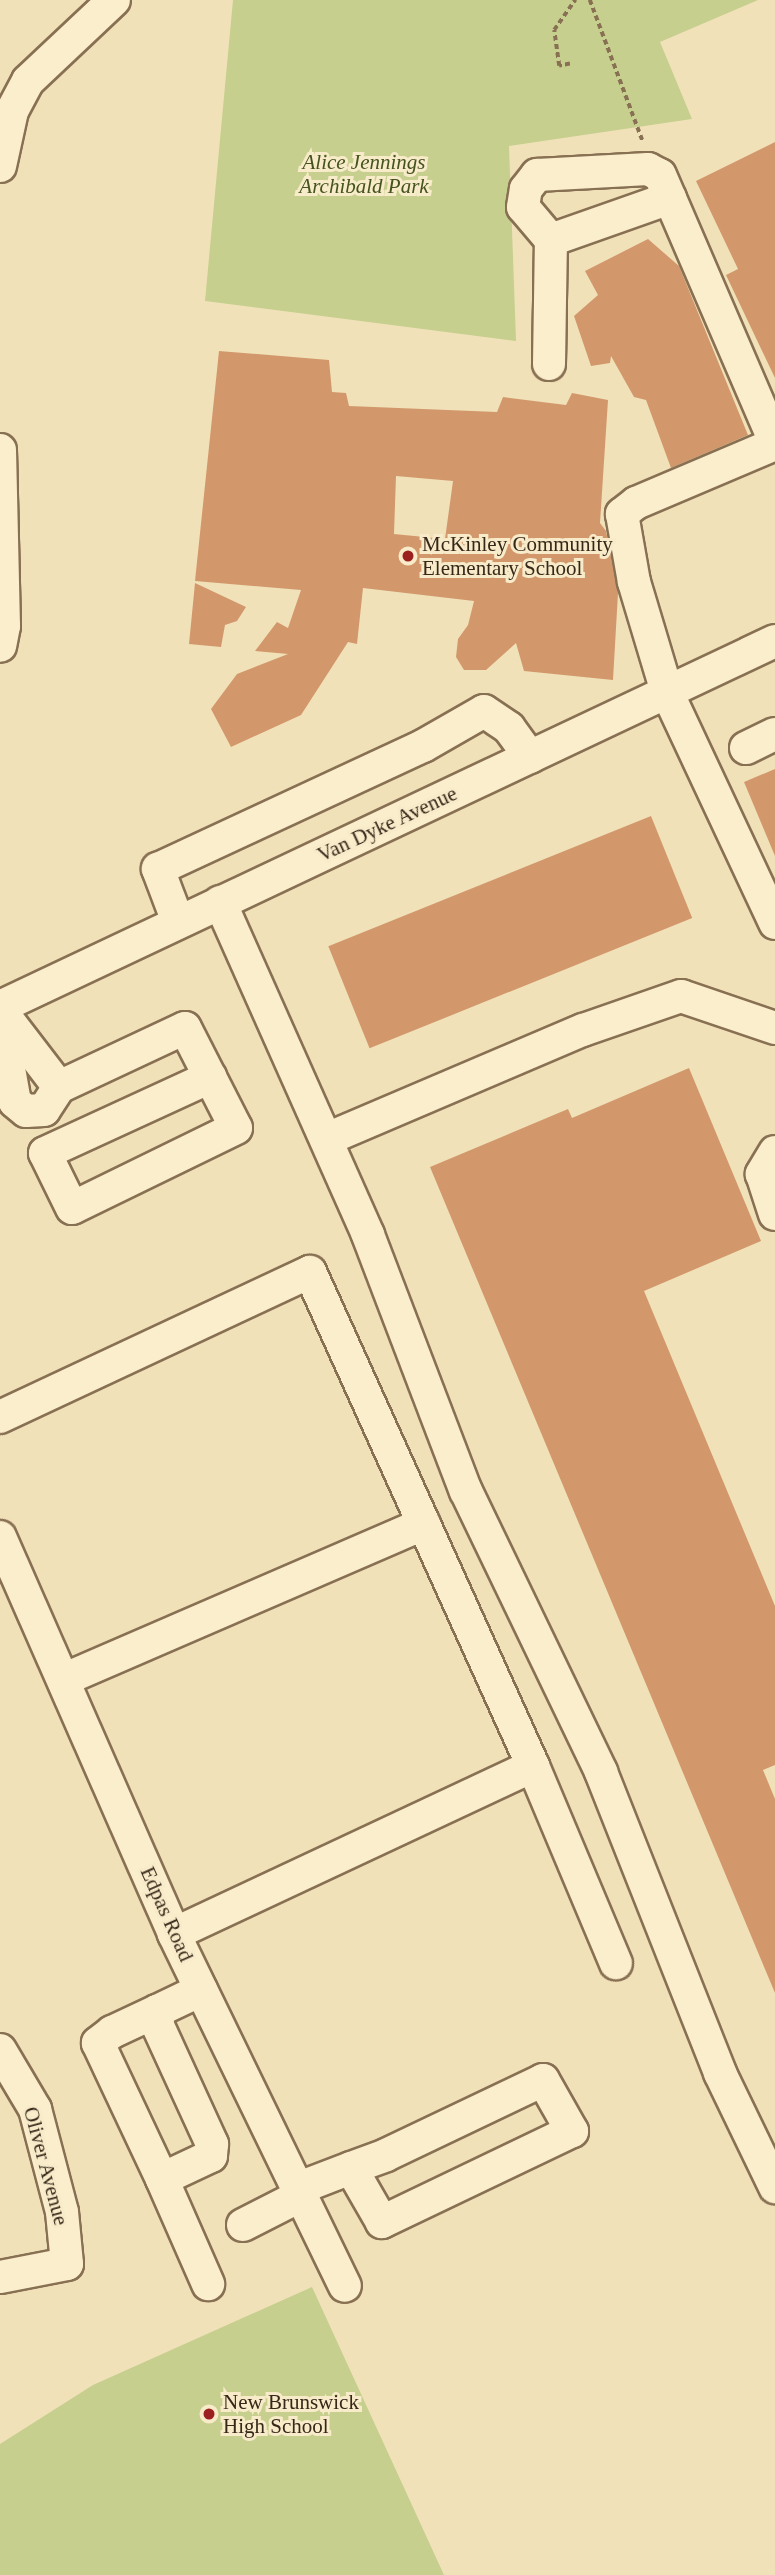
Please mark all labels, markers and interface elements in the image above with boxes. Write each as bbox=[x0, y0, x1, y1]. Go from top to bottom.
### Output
park label: Alice Jennings Archibald Park bbox=[299, 149, 429, 199]
place label: McKinley Community Elementary School bbox=[422, 531, 613, 581]
marker: McKinley Community Elementary School bbox=[400, 548, 416, 564]
street label: Van Dyke Avenue bbox=[313, 780, 461, 868]
street label: Edpas Road bbox=[135, 1863, 199, 1965]
street label: Oliver Avenue bbox=[18, 2104, 74, 2228]
place label: New Brunswick High School bbox=[223, 2389, 359, 2439]
marker: New Brunswick High School bbox=[201, 2406, 217, 2422]

